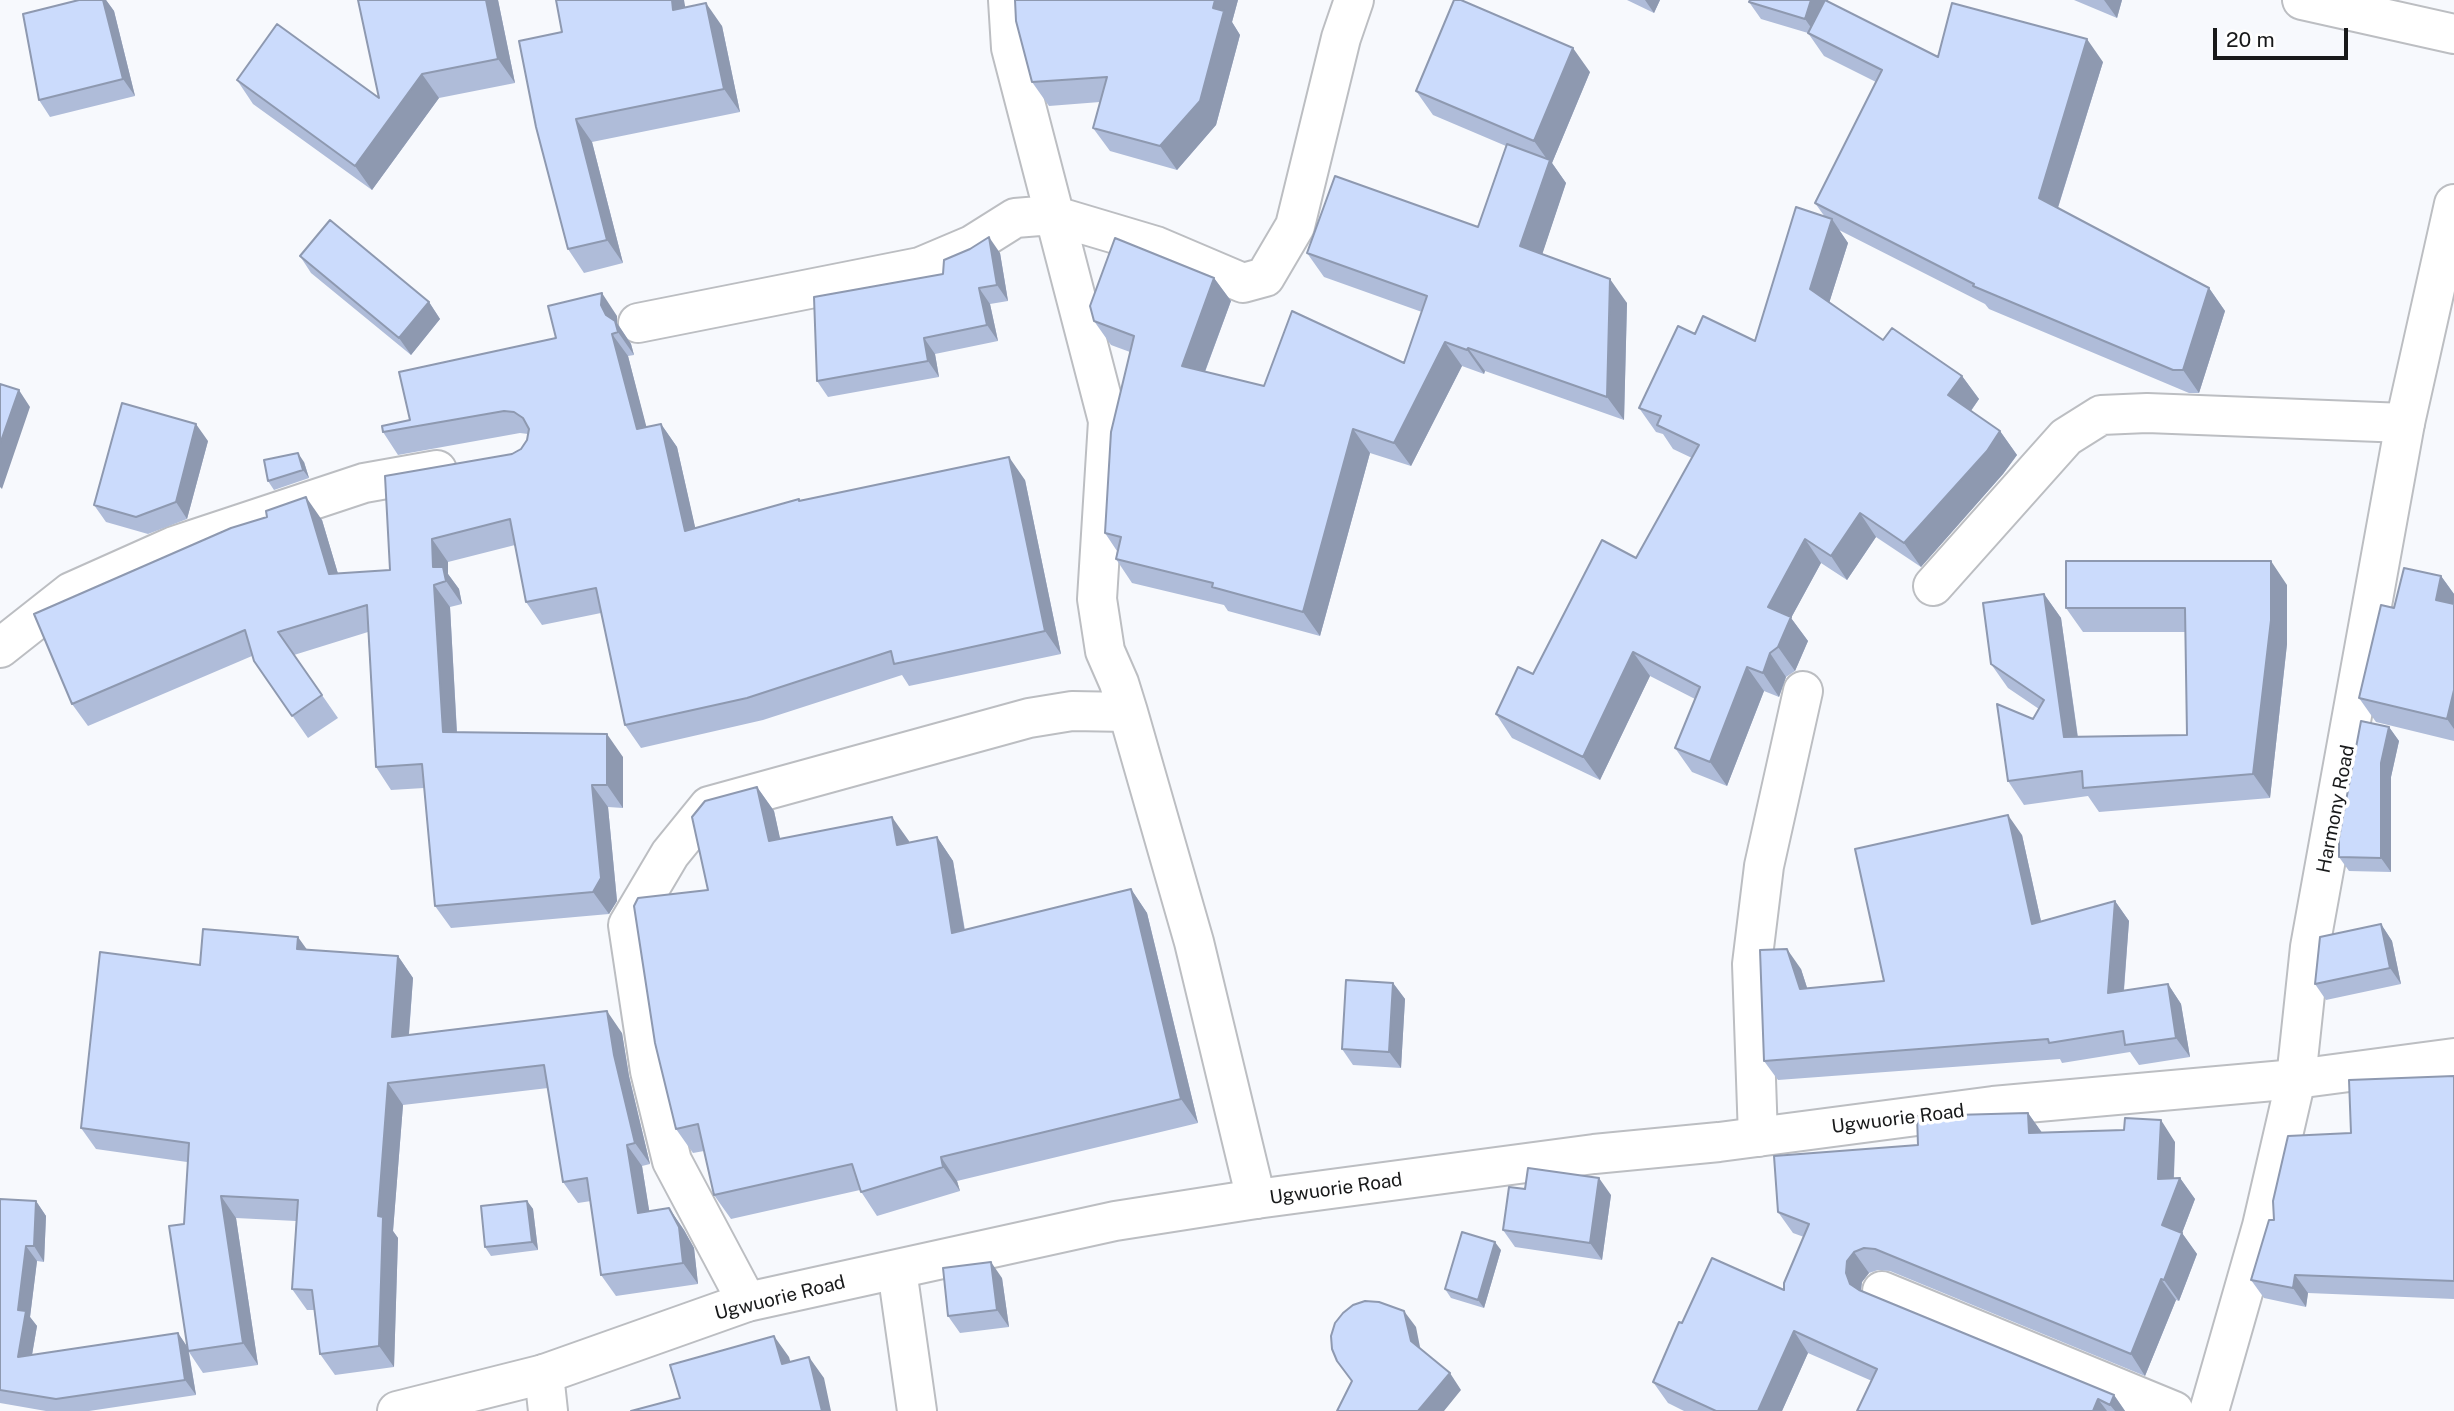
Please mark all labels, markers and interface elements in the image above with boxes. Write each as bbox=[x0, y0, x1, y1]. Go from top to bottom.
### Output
scale bar bbox=[2216, 14, 2351, 58]
text: 20 m bbox=[2226, 27, 2275, 52]
street label: Harmony Road bbox=[2312, 743, 2360, 875]
street label: Ugwuorie Road bbox=[1830, 1100, 1966, 1138]
street label: Ugwuorie Road bbox=[1268, 1168, 1404, 1210]
street label: Ugwuorie Road bbox=[712, 1271, 848, 1325]

